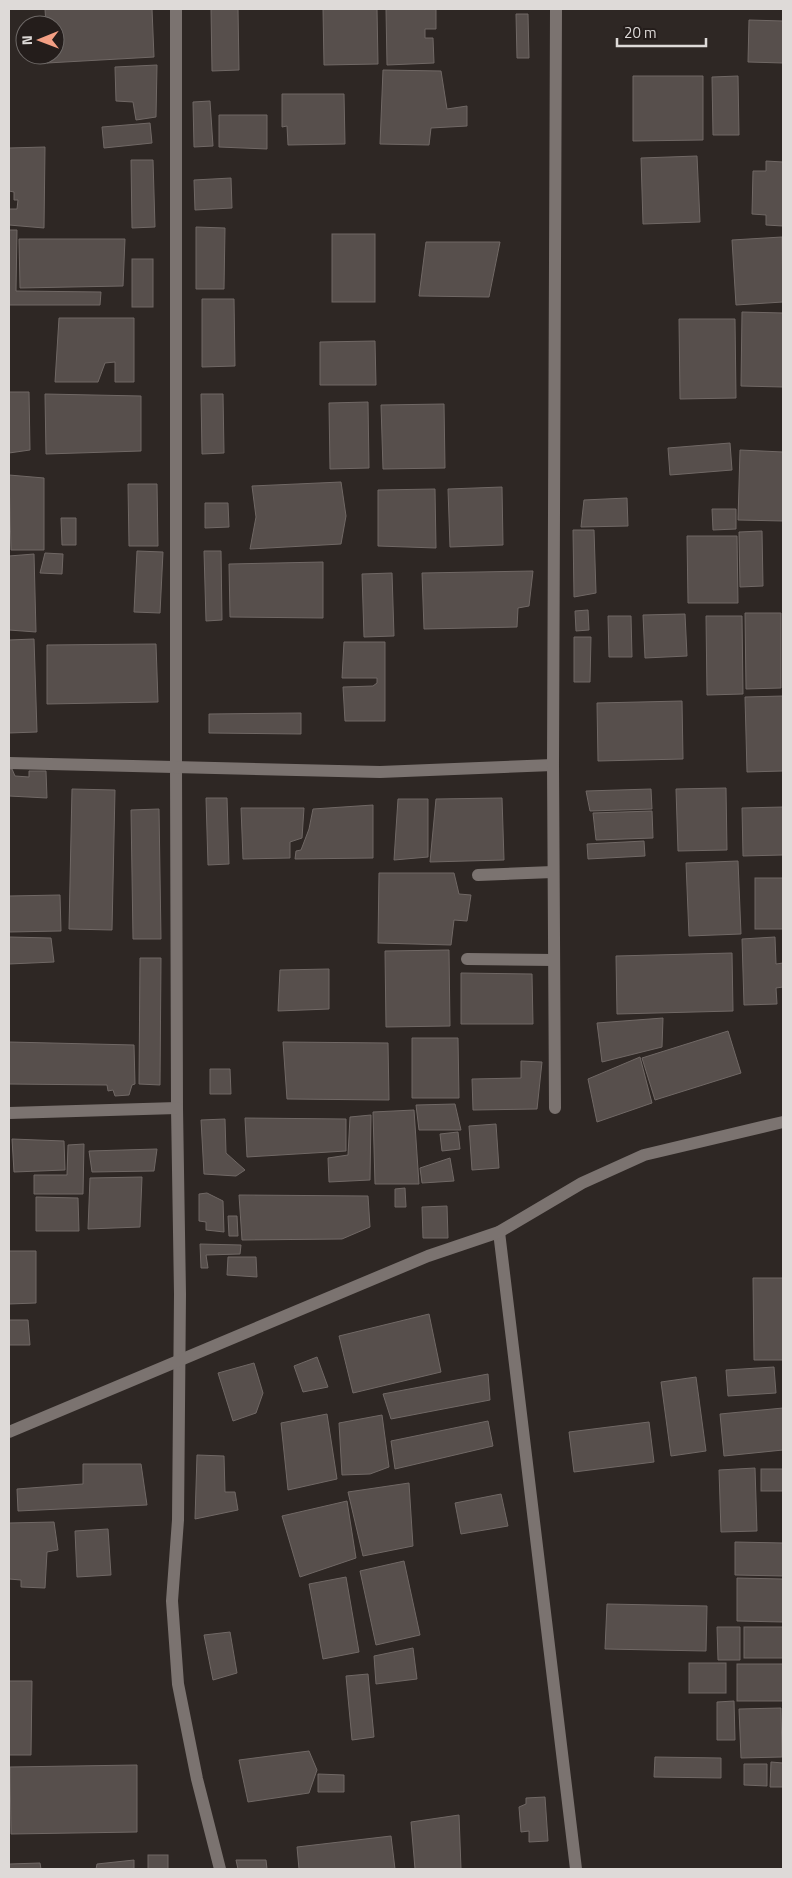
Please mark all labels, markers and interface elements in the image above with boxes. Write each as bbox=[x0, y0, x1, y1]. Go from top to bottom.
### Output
north arrow bbox=[15, 15, 65, 65]
scale bar bbox=[617, 15, 706, 47]
text: 20 m bbox=[624, 21, 657, 44]
text: N bbox=[16, 35, 37, 45]

